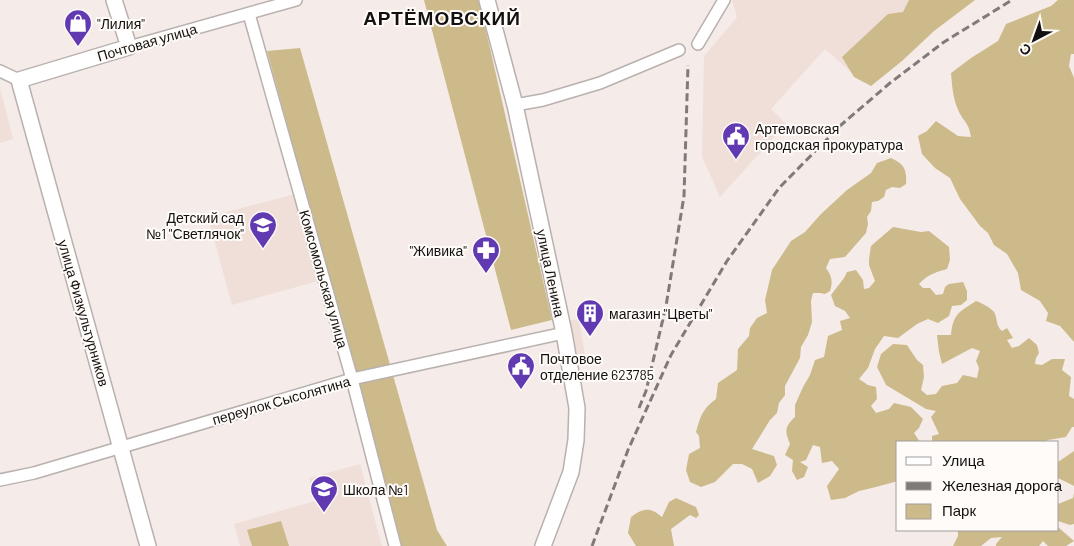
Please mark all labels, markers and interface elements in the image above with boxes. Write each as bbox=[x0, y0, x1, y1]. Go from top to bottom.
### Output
district label: АРТЁМОВСКИЙ bbox=[363, 6, 521, 29]
shop icon: "Лилия" bbox=[63, 8, 93, 47]
place label: "Лилия" bbox=[97, 15, 145, 32]
north arrow bbox=[1009, 15, 1059, 65]
street label: Почтовая улица bbox=[95, 20, 199, 64]
text: С bbox=[1016, 40, 1035, 60]
place label: Артемовская городская прокуратура bbox=[755, 120, 903, 153]
public building icon: Артемовская городская прокуратура bbox=[721, 121, 751, 160]
street label: Комсомольская улица bbox=[296, 208, 352, 350]
place label: Детский сад №1 "Светлячок" bbox=[146, 209, 244, 242]
school or university icon: Детский сад №1 "Светлячок" bbox=[248, 210, 278, 249]
street label: улица Ленина bbox=[533, 228, 569, 319]
pharmacy icon: "Живика" bbox=[471, 235, 501, 274]
street label: улица Физкультурников bbox=[55, 238, 113, 388]
place label: "Живика" bbox=[409, 242, 467, 259]
building icon: магазин "Цветы" bbox=[575, 298, 605, 337]
place label: магазин "Цветы" bbox=[609, 305, 713, 322]
place label: Почтовое отделение 623785 bbox=[540, 350, 654, 383]
public building icon: Почтовое отделение 623785 bbox=[506, 351, 536, 390]
street label: переулок Сысолятина bbox=[210, 372, 352, 428]
legend bbox=[896, 441, 1059, 531]
text: Улица bbox=[942, 451, 985, 469]
school or university icon: Школа №1 bbox=[309, 474, 339, 513]
text: Железная дорога bbox=[942, 476, 1063, 494]
place label: Школа №1 bbox=[343, 481, 408, 498]
text: Парк bbox=[942, 501, 976, 519]

